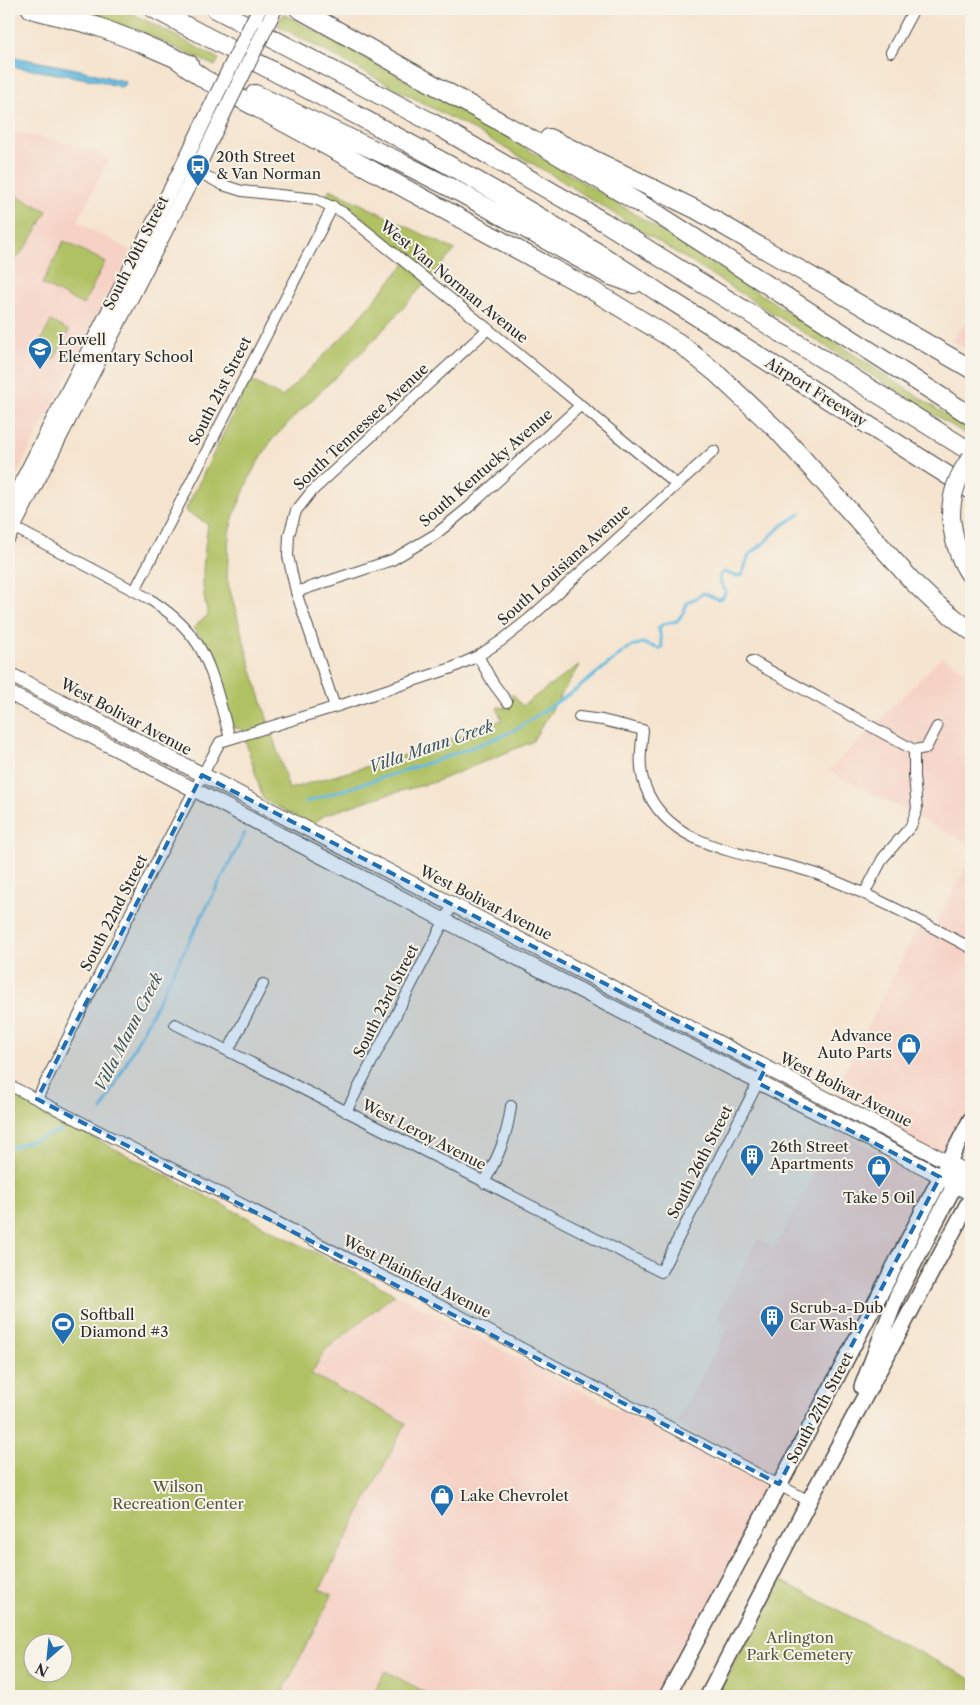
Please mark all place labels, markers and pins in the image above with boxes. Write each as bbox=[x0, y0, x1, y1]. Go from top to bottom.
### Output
place label: 20th Street & Van Norman bbox=[216, 147, 322, 183]
bus stop icon: 20th Street & Van Norman bbox=[185, 153, 211, 187]
place label: Lowell Elementary School bbox=[58, 330, 194, 366]
school or university icon: Lowell Elementary School bbox=[27, 336, 53, 370]
place label: Advance Auto Parts bbox=[817, 1026, 892, 1062]
shop icon: Advance Auto Parts bbox=[896, 1032, 922, 1066]
place label: 26th Street Apartments bbox=[769, 1137, 853, 1173]
building icon: 26th Street Apartments bbox=[739, 1143, 765, 1177]
shop icon: Take 5 Oil bbox=[866, 1154, 892, 1188]
place label: Take 5 Oil bbox=[843, 1188, 915, 1207]
place label: Scrub-a-Dub Car Wash bbox=[790, 1298, 883, 1334]
building icon: Scrub-a-Dub Car Wash bbox=[759, 1304, 785, 1338]
place label: Softball Diamond #3 bbox=[80, 1305, 169, 1341]
sports icon: Softball Diamond #3 bbox=[50, 1311, 76, 1345]
shop icon: Lake Chevrolet bbox=[429, 1483, 455, 1517]
place label: Lake Chevrolet bbox=[460, 1486, 570, 1505]

